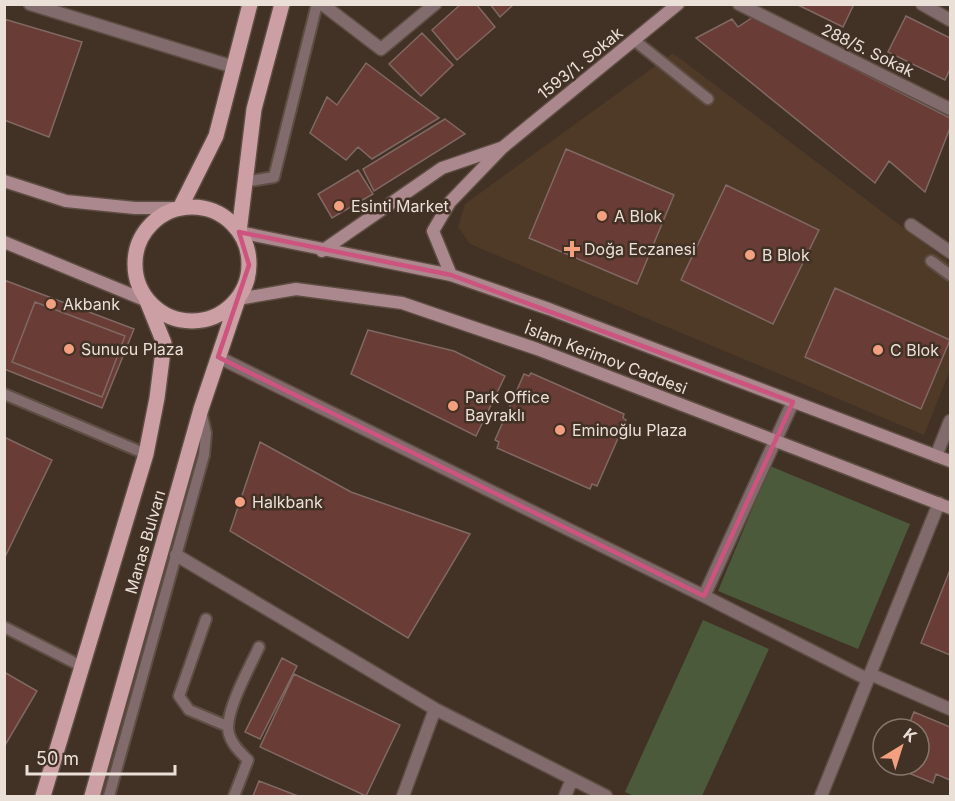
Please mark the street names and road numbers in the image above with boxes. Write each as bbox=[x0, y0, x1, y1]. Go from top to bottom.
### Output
street label: 288/5. Sokak bbox=[819, 19, 918, 81]
street label: 1593/1. Sokak bbox=[533, 22, 627, 103]
street label: İslam Kerimov Caddesi bbox=[522, 318, 690, 398]
street label: Manas Bulvarı bbox=[121, 488, 169, 596]

